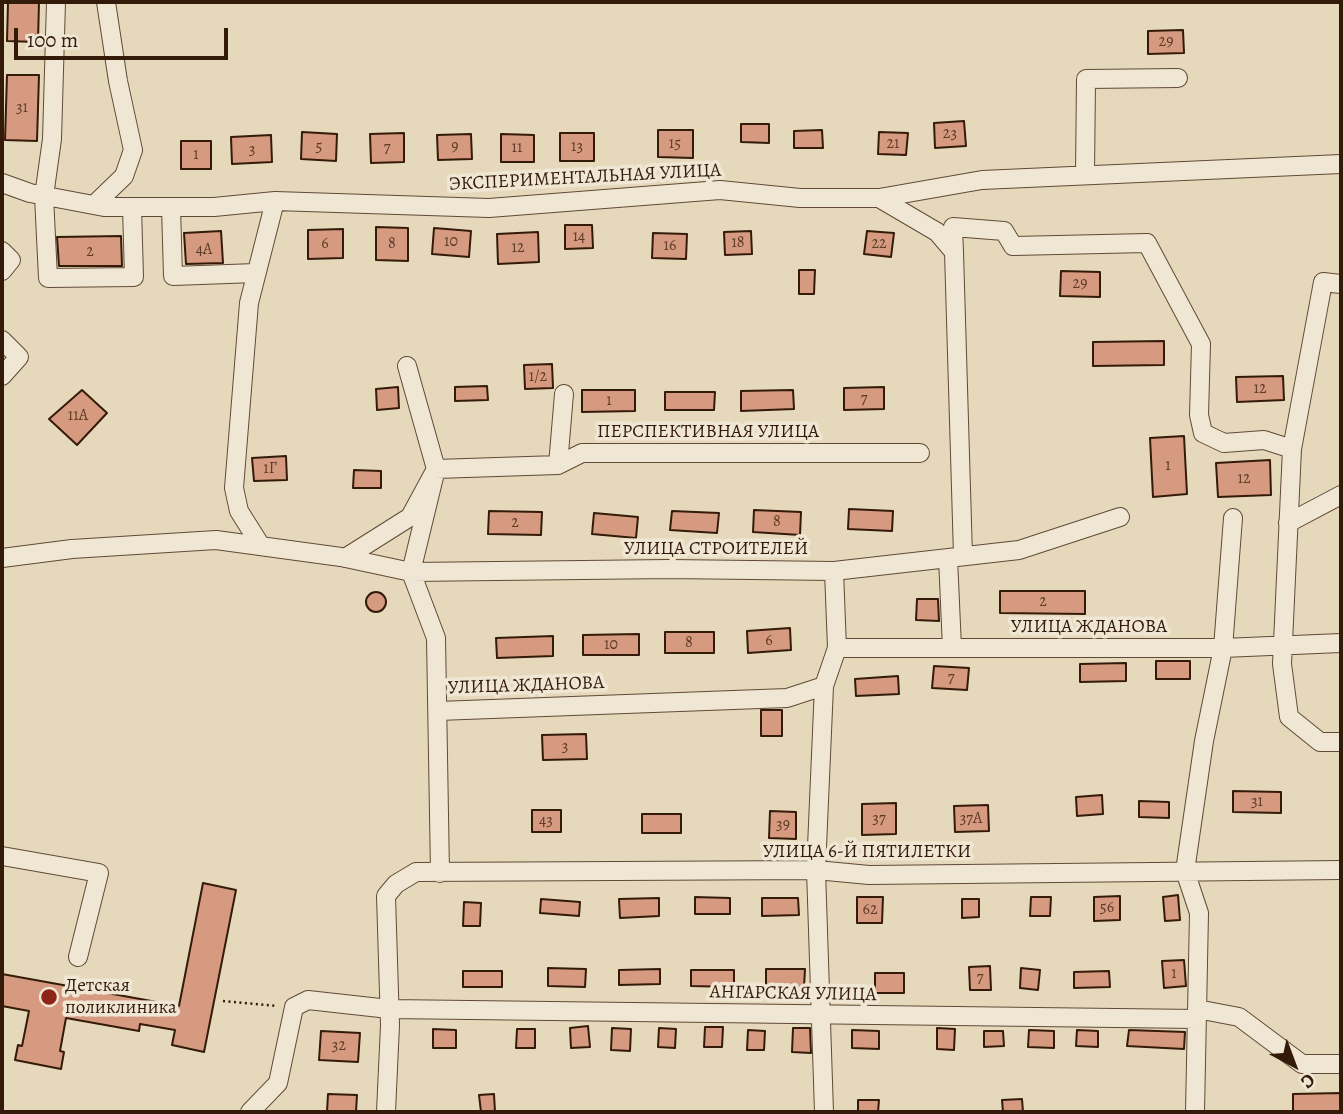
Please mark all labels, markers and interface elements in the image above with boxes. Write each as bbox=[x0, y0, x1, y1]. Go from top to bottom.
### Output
scale bar bbox=[18, 14, 231, 58]
text: 100 m bbox=[27, 26, 78, 54]
house number: 29 bbox=[1159, 32, 1173, 52]
house number: 31 bbox=[16, 98, 28, 118]
house number: 23 bbox=[943, 124, 957, 144]
house number: 15 bbox=[669, 134, 681, 154]
house number: 21 bbox=[886, 134, 900, 154]
house number: 5 bbox=[316, 137, 322, 157]
house number: 9 bbox=[451, 137, 459, 157]
house number: 13 bbox=[571, 137, 583, 157]
house number: 7 bbox=[384, 138, 390, 158]
house number: 11 bbox=[512, 138, 522, 158]
house number: 3 bbox=[249, 140, 255, 160]
house number: 1 bbox=[193, 145, 199, 165]
street label: ЭКСПЕРИМЕНТАЛЬНАЯ УЛИЦА bbox=[448, 159, 722, 197]
house number: 14 bbox=[573, 227, 585, 247]
house number: 10 bbox=[444, 232, 458, 252]
house number: 18 bbox=[731, 233, 745, 253]
house number: 6 bbox=[321, 234, 329, 254]
house number: 8 bbox=[388, 234, 396, 254]
house number: 22 bbox=[871, 234, 887, 254]
house number: 16 bbox=[664, 236, 676, 256]
house number: 12 bbox=[511, 238, 525, 258]
house number: 4А bbox=[196, 240, 212, 260]
house number: 2 bbox=[86, 242, 94, 262]
house number: 29 bbox=[1073, 274, 1087, 294]
house number: 1/2 bbox=[529, 367, 547, 387]
house number: 12 bbox=[1253, 379, 1267, 399]
house number: 7 bbox=[861, 389, 867, 409]
house number: 1 bbox=[606, 391, 612, 411]
house number: 11А bbox=[68, 406, 88, 426]
street label: ПЕРСПЕКТИВНАЯ УЛИЦА bbox=[597, 421, 819, 443]
house number: 1 bbox=[1165, 456, 1171, 476]
house number: 1Г bbox=[263, 459, 277, 479]
house number: 12 bbox=[1237, 469, 1251, 489]
house number: 8 bbox=[773, 512, 781, 532]
house number: 2 bbox=[511, 513, 519, 533]
street label: УЛИЦА СТРОИТЕЛЕЙ bbox=[624, 538, 808, 560]
house number: 2 bbox=[1039, 592, 1047, 612]
street label: УЛИЦА ЖДАНОВА bbox=[1011, 616, 1167, 638]
house number: 6 bbox=[765, 631, 773, 651]
house number: 8 bbox=[685, 633, 693, 653]
house number: 10 bbox=[604, 635, 618, 655]
house number: 7 bbox=[948, 668, 954, 688]
street label: УЛИЦА ЖДАНОВА bbox=[447, 672, 605, 700]
house number: 3 bbox=[562, 737, 568, 757]
house number: 31 bbox=[1251, 792, 1263, 812]
house number: 37 bbox=[872, 809, 886, 829]
house number: 37А bbox=[960, 809, 982, 829]
house number: 43 bbox=[539, 811, 553, 831]
house number: 39 bbox=[776, 815, 790, 835]
street label: УЛИЦА 6-Й ПЯТИЛЕТКИ bbox=[763, 841, 971, 863]
house number: 56 bbox=[1100, 898, 1114, 918]
house number: 62 bbox=[863, 900, 877, 920]
house number: 1 bbox=[1171, 964, 1177, 984]
house number: 7 bbox=[977, 968, 983, 988]
place label: Детская поликлиника bbox=[65, 975, 177, 1019]
street label: АНГАРСКАЯ УЛИЦА bbox=[709, 981, 877, 1007]
marker: Детская поликлиника bbox=[39, 987, 59, 1007]
north arrow bbox=[1259, 1030, 1329, 1100]
house number: 32 bbox=[332, 1036, 346, 1056]
text: С bbox=[1295, 1067, 1321, 1095]

